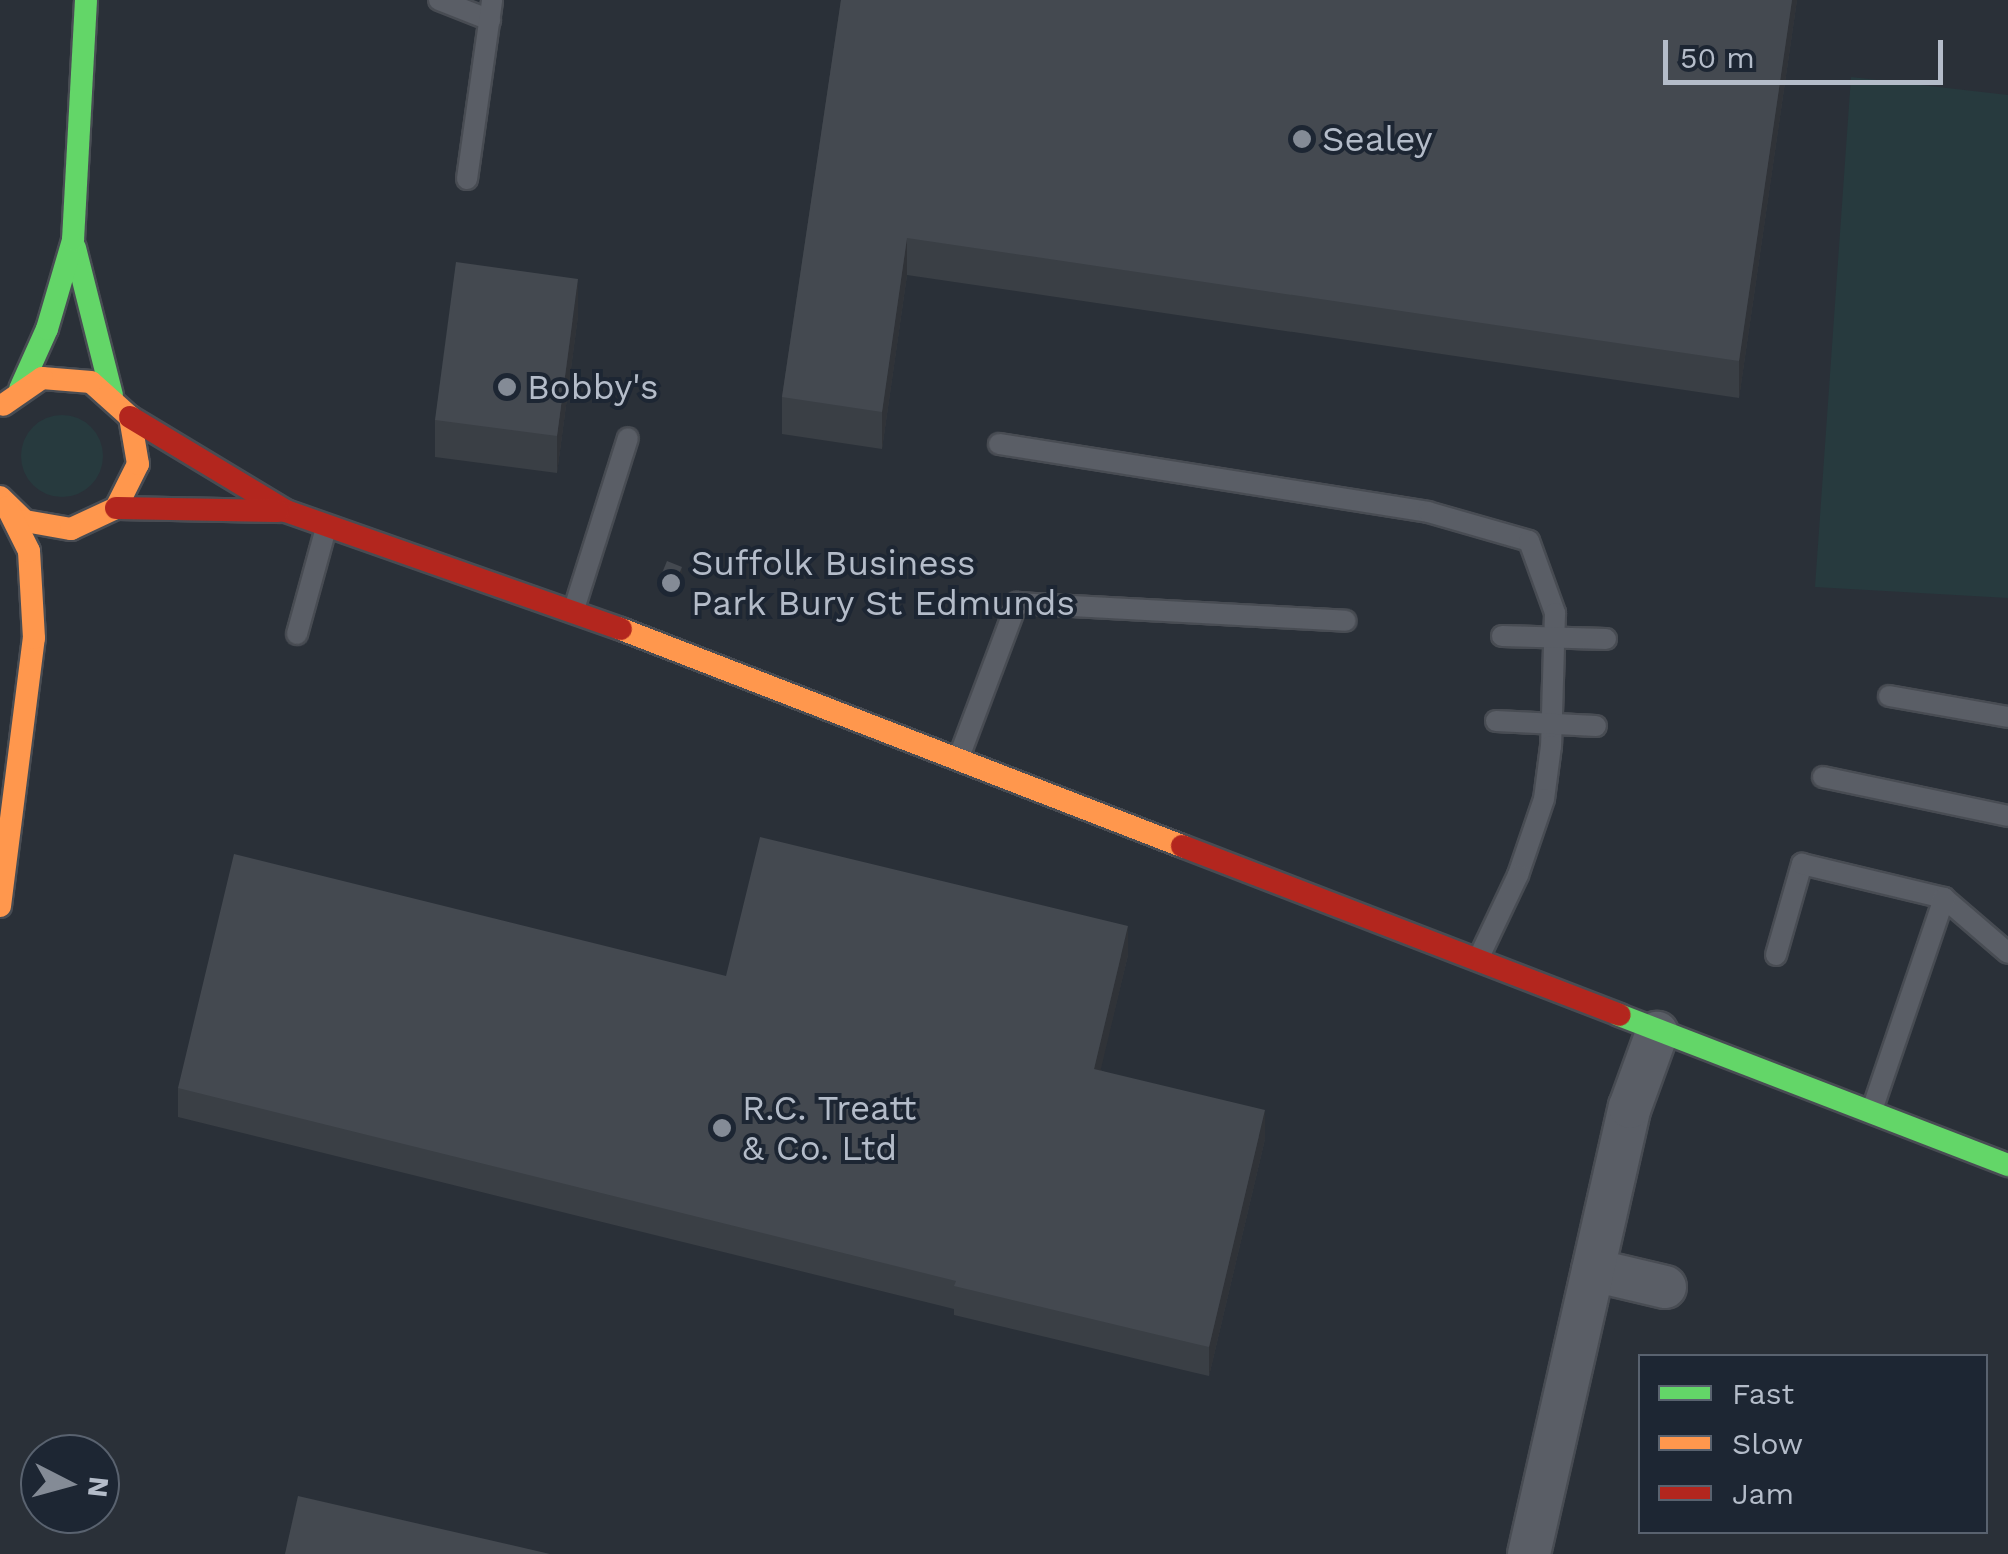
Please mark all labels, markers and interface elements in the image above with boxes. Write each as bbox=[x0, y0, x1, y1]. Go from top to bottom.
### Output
scale bar bbox=[1668, 20, 1948, 82]
text: 50 m bbox=[1680, 40, 1755, 75]
place label: Sealey bbox=[1322, 118, 1433, 160]
marker: Sealey bbox=[1291, 128, 1313, 150]
place label: Bobby's bbox=[527, 366, 658, 408]
marker: Bobby's bbox=[496, 376, 518, 398]
place label: Suffolk Business Park Bury St Edmunds bbox=[691, 542, 1077, 624]
marker: Suffolk Business Park Bury St Edmunds bbox=[660, 572, 682, 594]
place label: R.C. Treatt & Co. Ltd bbox=[742, 1087, 917, 1169]
marker: R.C. Treatt & Co. Ltd bbox=[711, 1117, 733, 1139]
legend bbox=[1638, 1354, 1988, 1534]
text: Fast bbox=[1732, 1376, 1794, 1411]
text: Slow bbox=[1732, 1426, 1803, 1461]
north arrow bbox=[20, 1434, 120, 1534]
text: N bbox=[81, 1475, 116, 1499]
text: Jam bbox=[1732, 1476, 1794, 1511]

